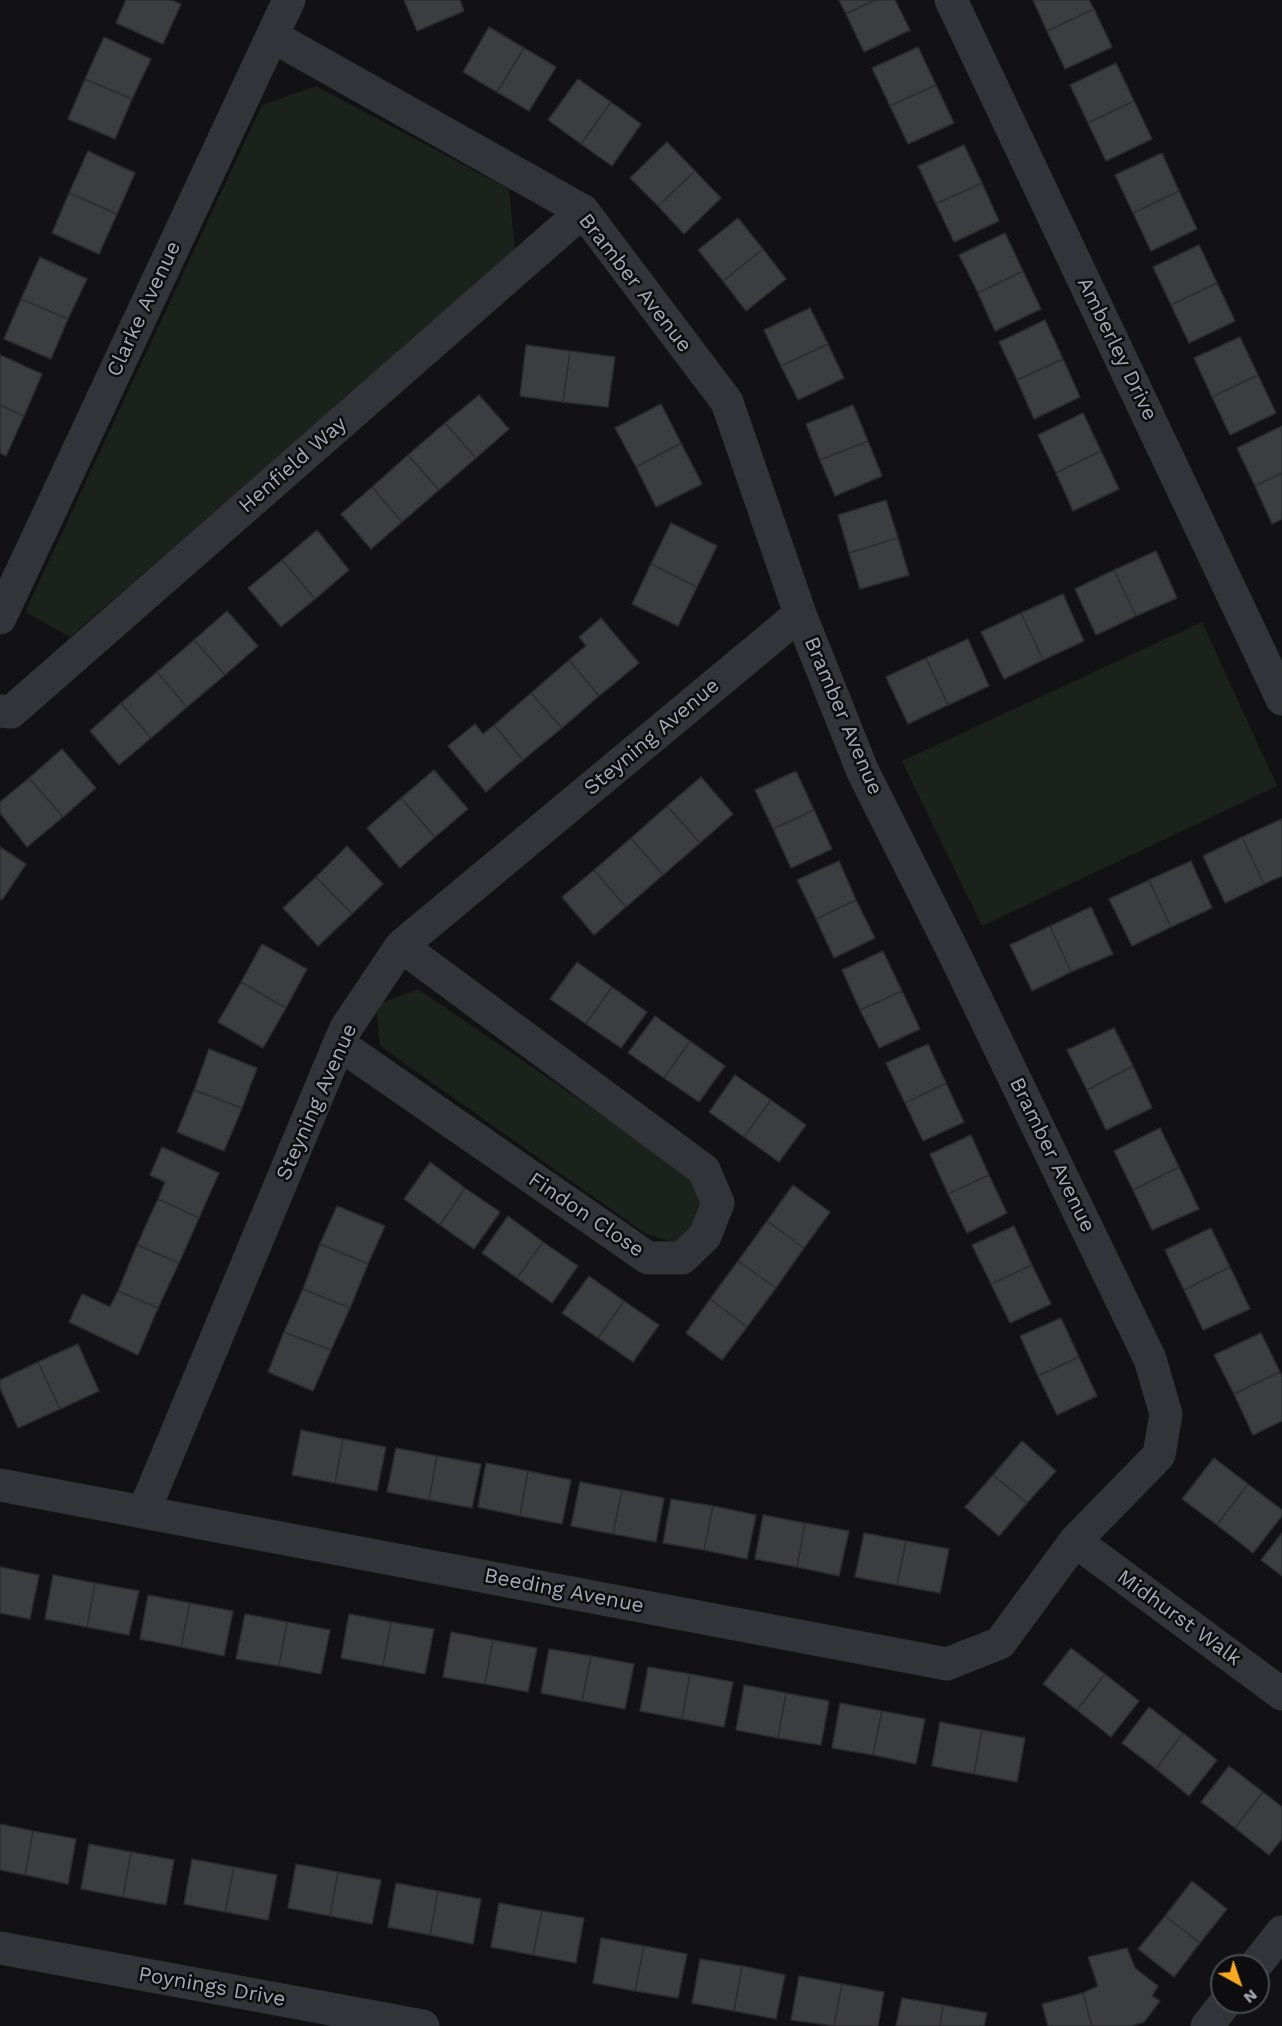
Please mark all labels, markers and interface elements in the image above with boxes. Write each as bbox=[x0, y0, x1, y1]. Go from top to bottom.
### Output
street label: Bramber Avenue bbox=[573, 209, 697, 357]
street label: Clarke Avenue bbox=[102, 237, 186, 381]
street label: Amberley Drive bbox=[1071, 273, 1163, 425]
street label: Henfield Way bbox=[234, 411, 352, 519]
street label: Bramber Avenue bbox=[798, 633, 888, 799]
street label: Steyning Avenue bbox=[579, 673, 725, 801]
street label: Steyning Avenue bbox=[271, 1020, 363, 1184]
street label: Bramber Avenue bbox=[1004, 1073, 1100, 1237]
street label: Findon Close bbox=[523, 1167, 649, 1263]
street label: Beeding Avenue bbox=[482, 1563, 646, 1619]
street label: Midhurst Walk bbox=[1112, 1564, 1246, 1672]
north arrow bbox=[1210, 1954, 1270, 2014]
street label: Poynings Drive bbox=[136, 1962, 288, 2012]
text: N bbox=[1240, 1986, 1261, 2008]

